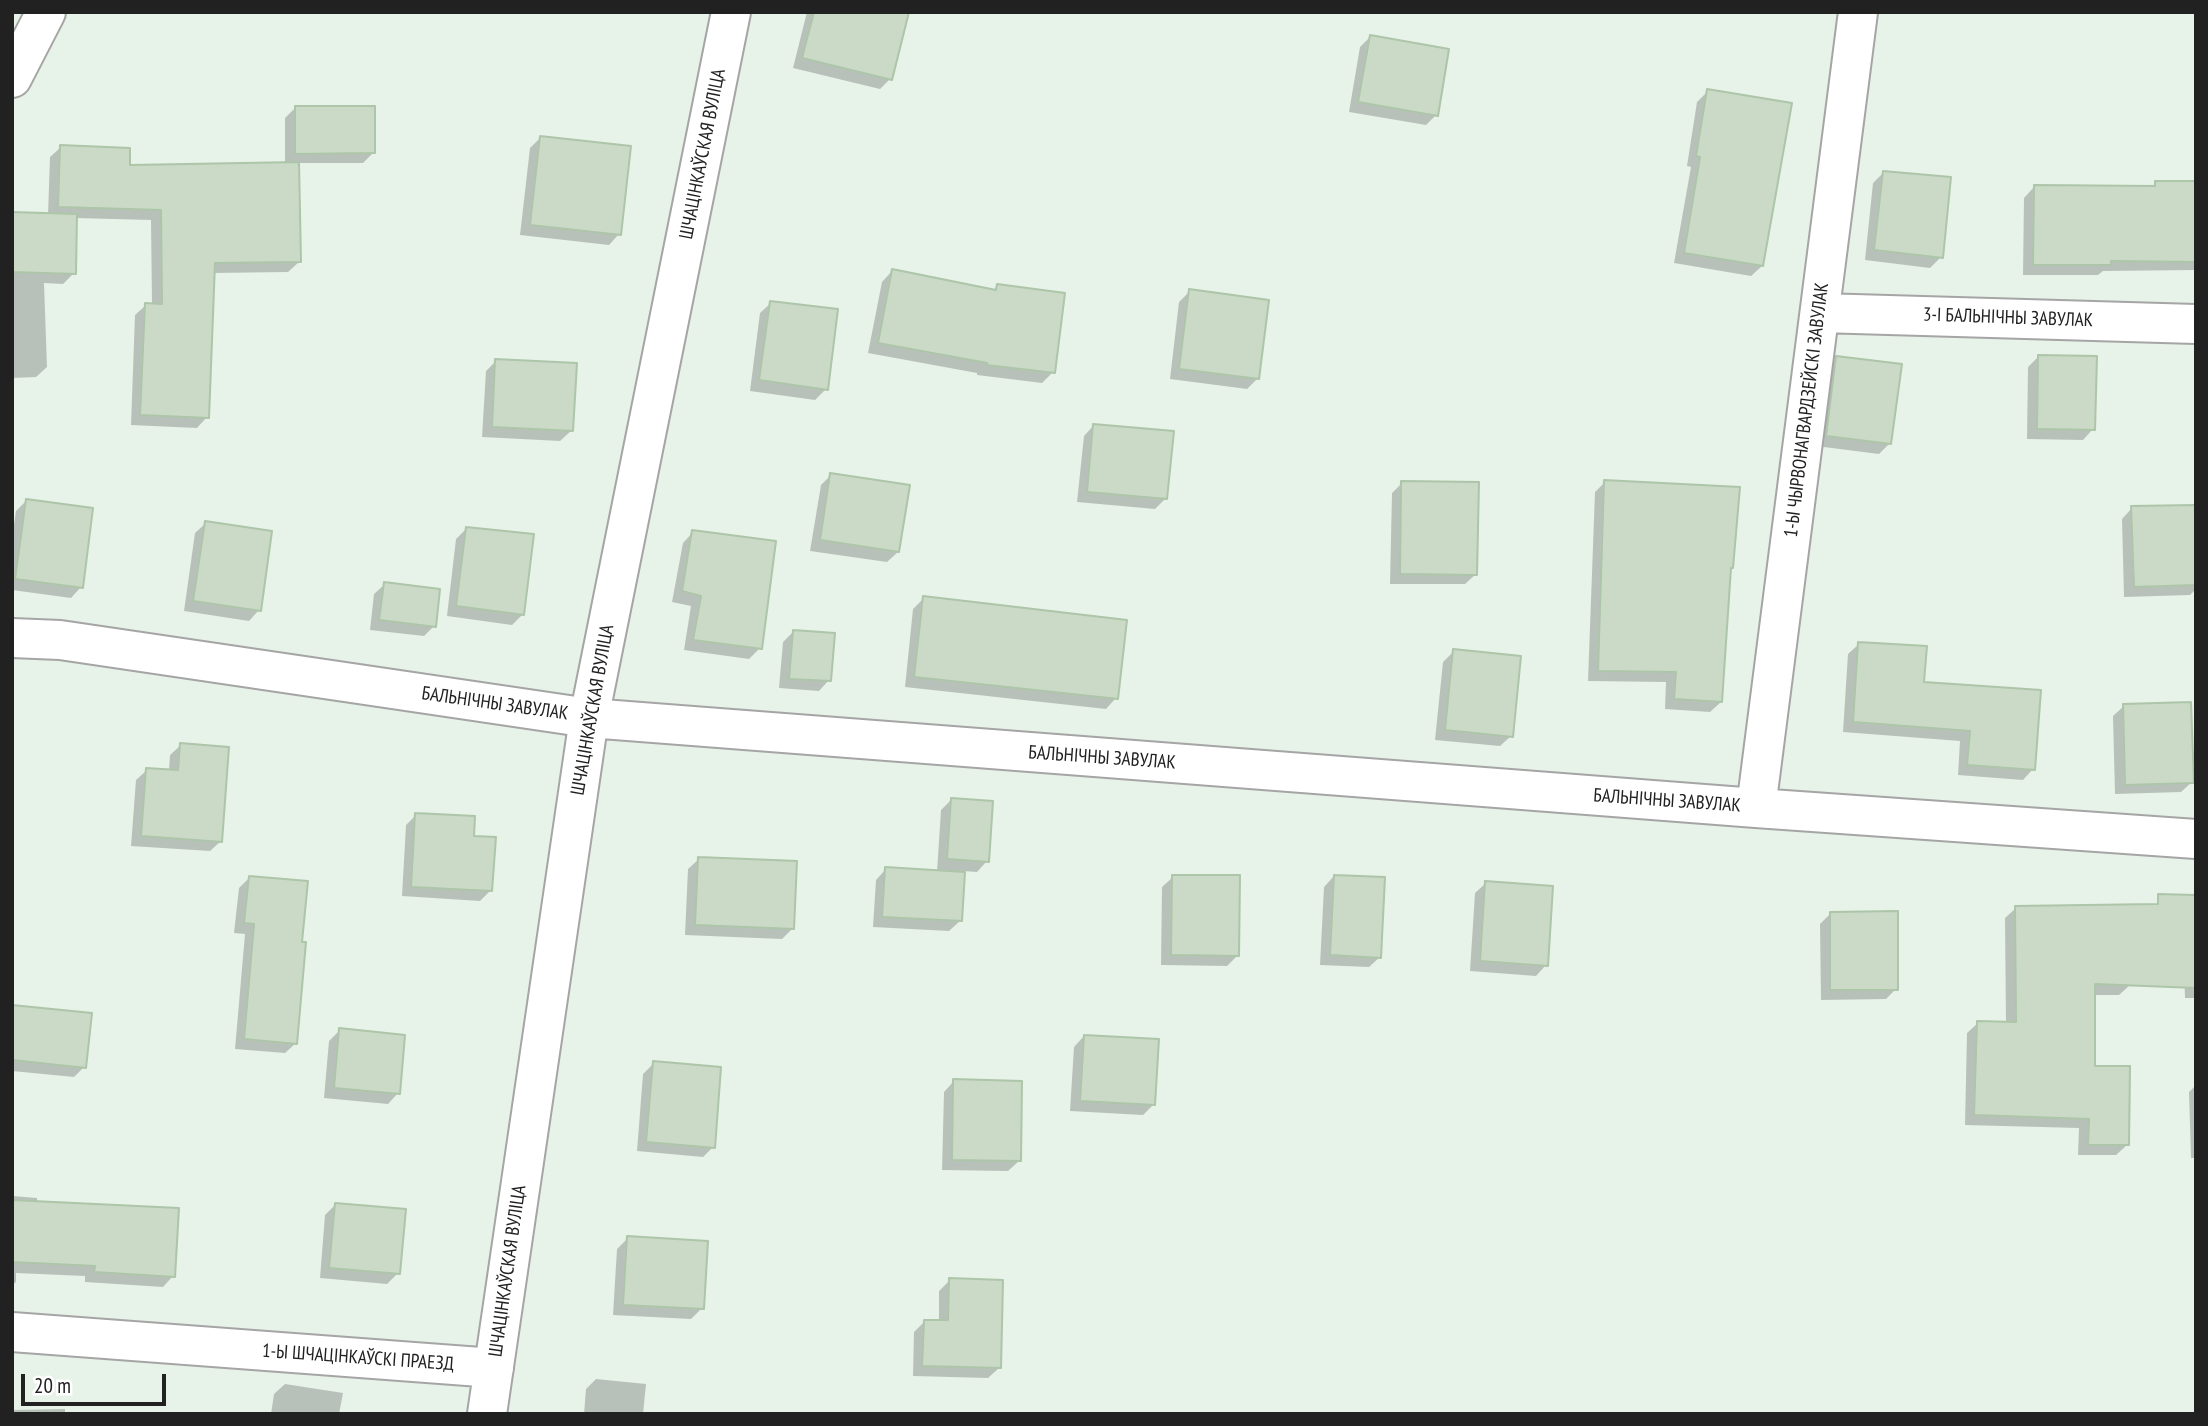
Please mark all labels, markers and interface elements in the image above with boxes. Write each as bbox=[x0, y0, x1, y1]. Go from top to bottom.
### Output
street label: ШЧАЦІНКАЎСКАЯ ВУЛІЦА bbox=[675, 67, 731, 241]
street label: 1-Ы ЧЫРВОНАГВАРДЗЕЙСКІ ЗАВУЛАК bbox=[1780, 281, 1834, 539]
street label: 3-І БАЛЬНІЧНЫ ЗАВУЛАК bbox=[1923, 304, 2093, 332]
street label: ШЧАЦІНКАЎСКАЯ ВУЛІЦА bbox=[567, 623, 619, 797]
street label: БАЛЬНІЧНЫ ЗАВУЛАК bbox=[420, 682, 570, 726]
street label: БАЛЬНІЧНЫ ЗАВУЛАК bbox=[1028, 741, 1176, 775]
street label: БАЛЬНІЧНЫ ЗАВУЛАК bbox=[1593, 784, 1741, 818]
street label: ШЧАЦІНКАЎСКАЯ ВУЛІЦА bbox=[485, 1184, 531, 1358]
street label: 1-Ы ШЧАЦІНКАЎСКІ ПРАЕЗД bbox=[261, 1340, 455, 1376]
scale bar bbox=[24, 1360, 170, 1404]
text: 20 m bbox=[34, 1372, 71, 1399]

